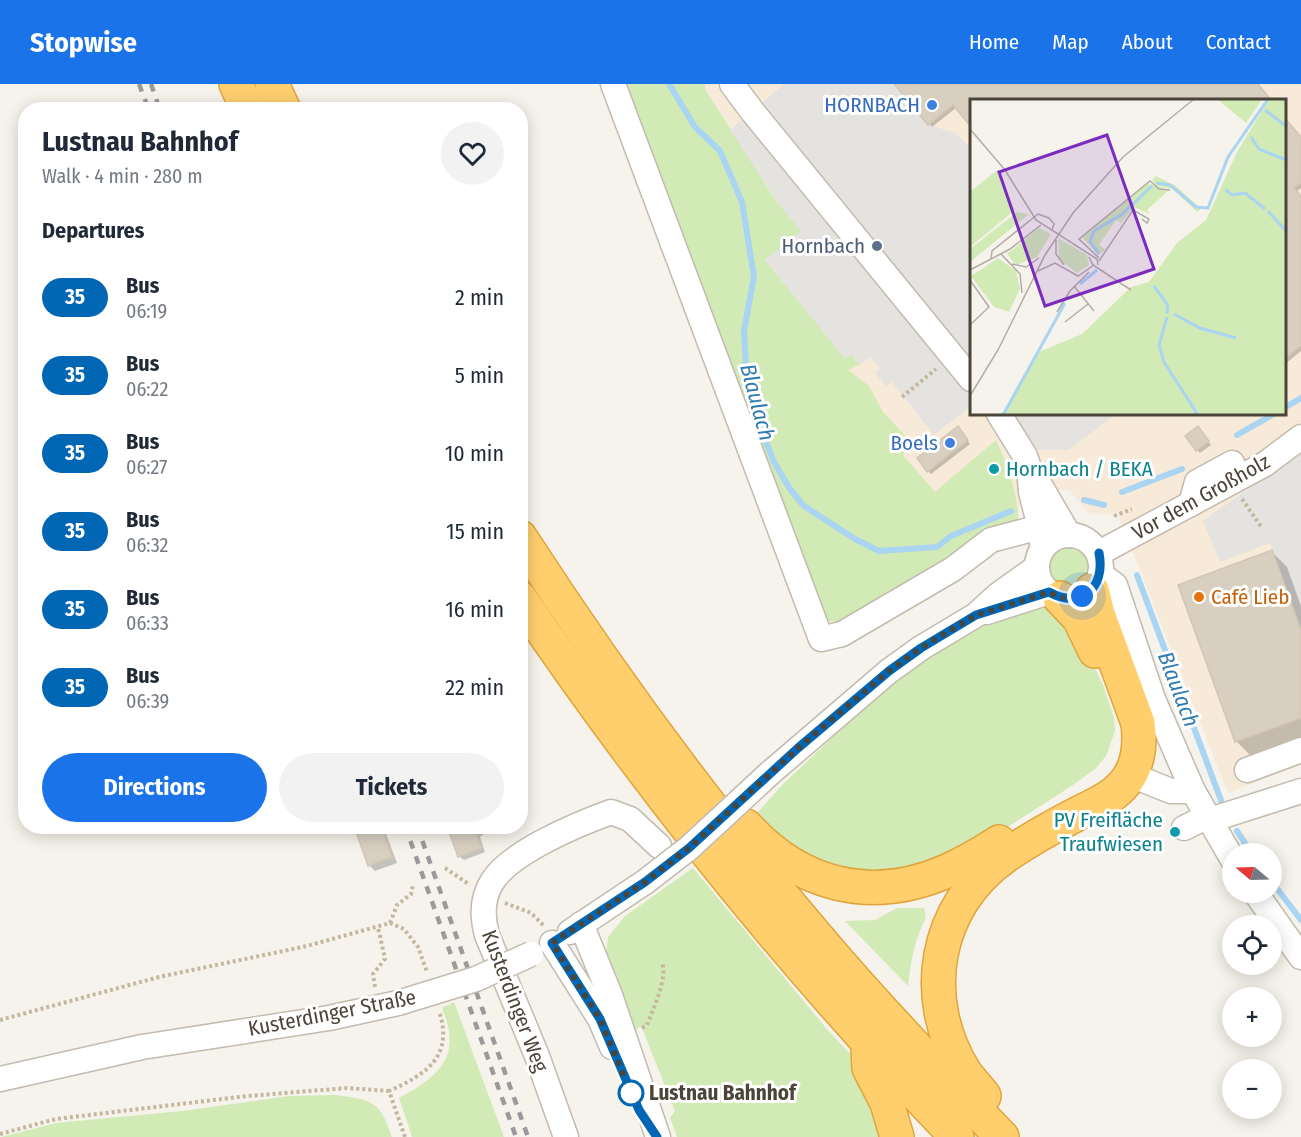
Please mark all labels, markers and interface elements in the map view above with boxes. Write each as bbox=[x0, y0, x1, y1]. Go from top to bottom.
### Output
text: Stopwise bbox=[30, 26, 137, 59]
text: Home bbox=[969, 29, 1019, 55]
text: Map bbox=[1052, 29, 1089, 55]
text: About bbox=[1122, 29, 1173, 55]
text: Contact bbox=[1206, 29, 1271, 55]
place label: HORNBACH bbox=[824, 92, 920, 118]
marker: HORNBACH bbox=[925, 98, 939, 112]
inset map bbox=[970, 99, 1286, 416]
button: heart bbox=[441, 122, 504, 185]
text: Lustnau Bahnhof bbox=[42, 125, 238, 158]
text: Walk · 4 min · 280 m bbox=[42, 164, 203, 188]
text: Departures bbox=[42, 217, 144, 244]
place label: Hornbach bbox=[782, 233, 865, 259]
marker: Hornbach bbox=[870, 239, 884, 253]
text: Bus bbox=[126, 272, 159, 299]
text: 35 bbox=[65, 284, 85, 310]
text: 2 min bbox=[455, 284, 504, 311]
text: 06:19 bbox=[126, 299, 167, 323]
text: Bus bbox=[126, 350, 159, 377]
water label: Blaulach bbox=[734, 361, 781, 444]
text: 35 bbox=[65, 362, 85, 388]
text: 5 min bbox=[455, 362, 504, 389]
text: 06:22 bbox=[126, 377, 168, 401]
text: Bus bbox=[126, 428, 159, 455]
place label: Boels bbox=[891, 430, 938, 456]
marker: Boels bbox=[943, 436, 957, 450]
text: 35 bbox=[65, 440, 85, 466]
text: 10 min bbox=[445, 440, 504, 467]
street label: Vor dem Großholz bbox=[1128, 448, 1274, 546]
text: 06:27 bbox=[126, 455, 167, 479]
place label: Hornbach / BEKA bbox=[1006, 456, 1153, 482]
marker: Hornbach / BEKA bbox=[987, 462, 1001, 476]
text: Bus bbox=[126, 506, 159, 533]
text: 35 bbox=[65, 518, 85, 544]
text: 15 min bbox=[446, 518, 504, 545]
text: 06:32 bbox=[126, 533, 168, 557]
your location bbox=[1067, 581, 1097, 611]
text: Bus bbox=[126, 584, 159, 611]
place label: Café Lieb bbox=[1211, 584, 1289, 610]
marker: Café Lieb bbox=[1192, 590, 1206, 604]
text: 35 bbox=[65, 596, 85, 622]
text: 16 min bbox=[445, 596, 504, 623]
text: 06:33 bbox=[126, 611, 169, 635]
water label: Blaulach bbox=[1152, 648, 1205, 731]
text: Bus bbox=[126, 662, 159, 689]
text: 35 bbox=[65, 674, 85, 700]
text: 22 min bbox=[445, 674, 504, 701]
text: 06:39 bbox=[126, 689, 169, 713]
button: Directions bbox=[42, 753, 267, 822]
button: Tickets bbox=[279, 753, 504, 822]
place label: PV Freifläche Traufwiesen bbox=[1054, 807, 1163, 857]
marker: PV Freifläche Traufwiesen bbox=[1168, 825, 1182, 839]
north arrow bbox=[1222, 843, 1282, 903]
map controls bbox=[1222, 843, 1282, 1119]
button: locate bbox=[1222, 915, 1282, 975]
street label: Kusterdinger Weg bbox=[476, 926, 554, 1076]
street label: Kusterdinger Straße bbox=[246, 984, 418, 1042]
button: + bbox=[1222, 987, 1282, 1047]
button: − bbox=[1222, 1059, 1282, 1119]
marker: Lustnau Bahnhof bbox=[618, 1080, 644, 1106]
place label: Lustnau Bahnhof bbox=[649, 1080, 798, 1106]

